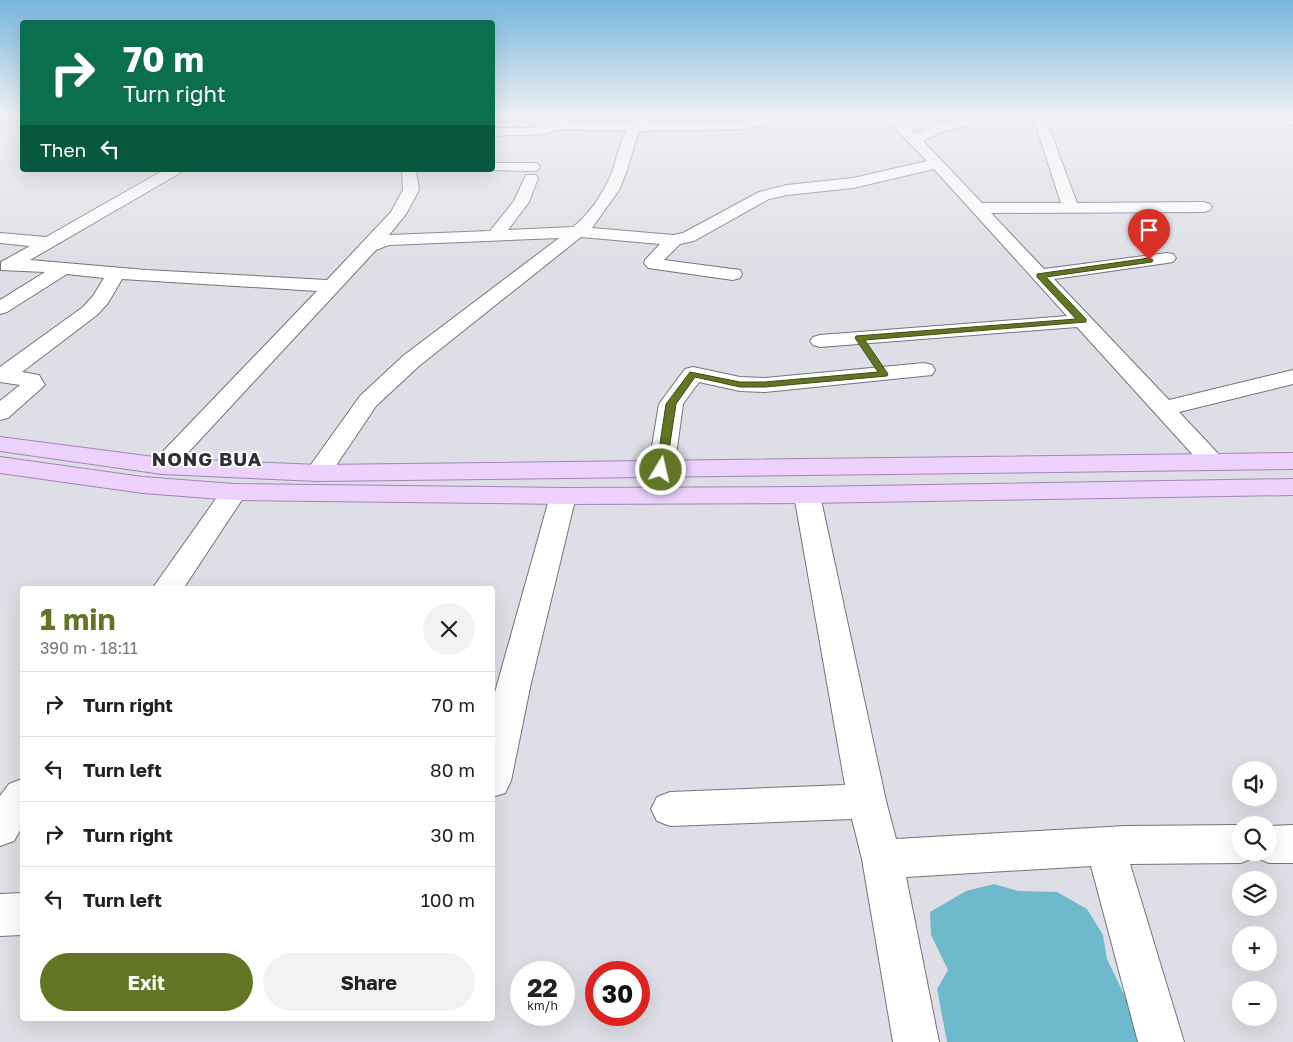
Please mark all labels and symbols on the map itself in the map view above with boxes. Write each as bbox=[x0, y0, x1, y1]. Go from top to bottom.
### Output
pin bbox=[1128, 209, 1170, 260]
position arrow bbox=[634, 443, 686, 495]
district label: NONG BUA bbox=[152, 447, 262, 470]
speed limit sign: 30 bbox=[585, 961, 650, 1026]

